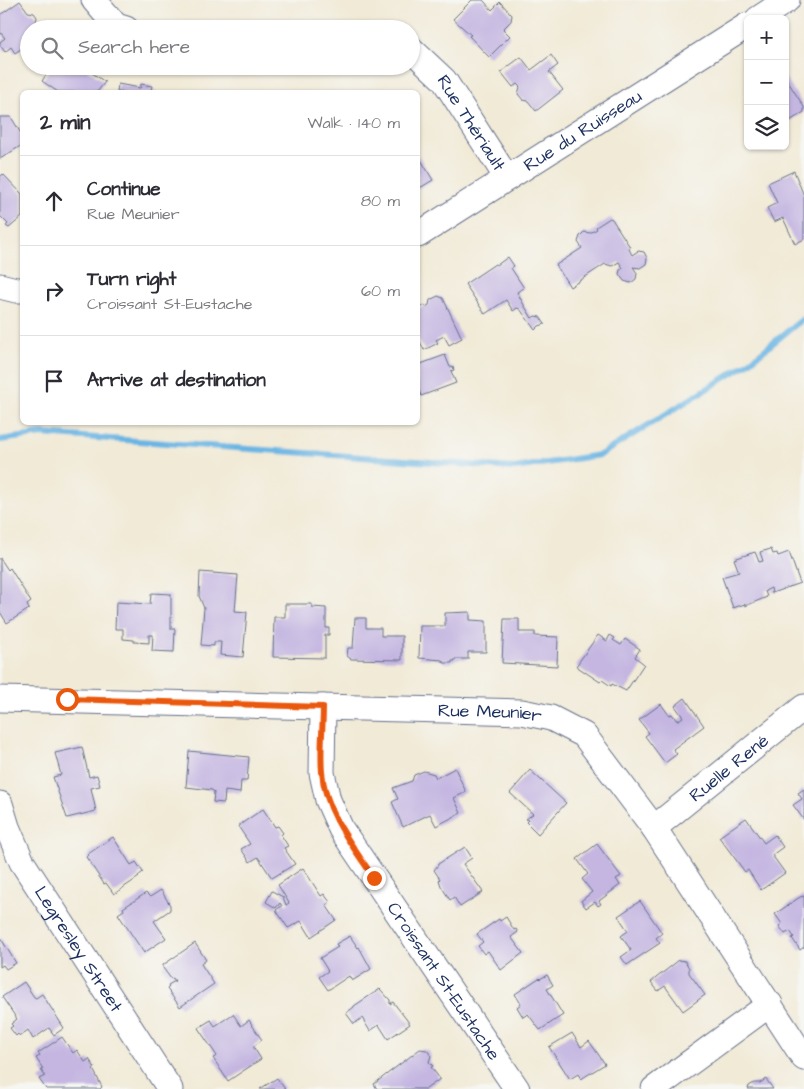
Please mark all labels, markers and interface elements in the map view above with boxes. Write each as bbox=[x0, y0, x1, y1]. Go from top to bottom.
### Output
map controls bbox=[744, 15, 789, 150]
button: + bbox=[744, 15, 789, 60]
search box bbox=[20, 20, 420, 75]
icon: search bbox=[38, 34, 66, 62]
text: Search here bbox=[78, 34, 190, 61]
button: − bbox=[744, 60, 789, 105]
street label: Rue Thériault bbox=[431, 70, 512, 176]
street label: Rue du Ruisseau bbox=[519, 83, 646, 177]
button: layers bbox=[744, 105, 789, 150]
text: 2 min bbox=[40, 108, 90, 137]
text: Walk · 140 m bbox=[308, 112, 400, 134]
text: Continue bbox=[87, 176, 161, 203]
icon: ahead bbox=[40, 187, 68, 215]
text: 80 m bbox=[361, 190, 400, 212]
text: Rue Meunier bbox=[87, 203, 180, 225]
text: Turn right bbox=[87, 266, 176, 293]
icon: right bbox=[40, 277, 68, 305]
text: 60 m bbox=[361, 280, 400, 302]
text: Croissant St-Eustache bbox=[87, 293, 252, 315]
icon: arrive bbox=[40, 367, 68, 395]
text: Arrive at destination bbox=[87, 367, 266, 394]
route start bbox=[56, 688, 79, 711]
street label: Rue Meunier bbox=[437, 697, 544, 728]
street label: Ruelle René bbox=[684, 728, 774, 808]
route end bbox=[363, 867, 386, 890]
street label: Legresley Street bbox=[29, 881, 129, 1017]
street label: Croissant St-Eustache bbox=[381, 897, 507, 1065]

